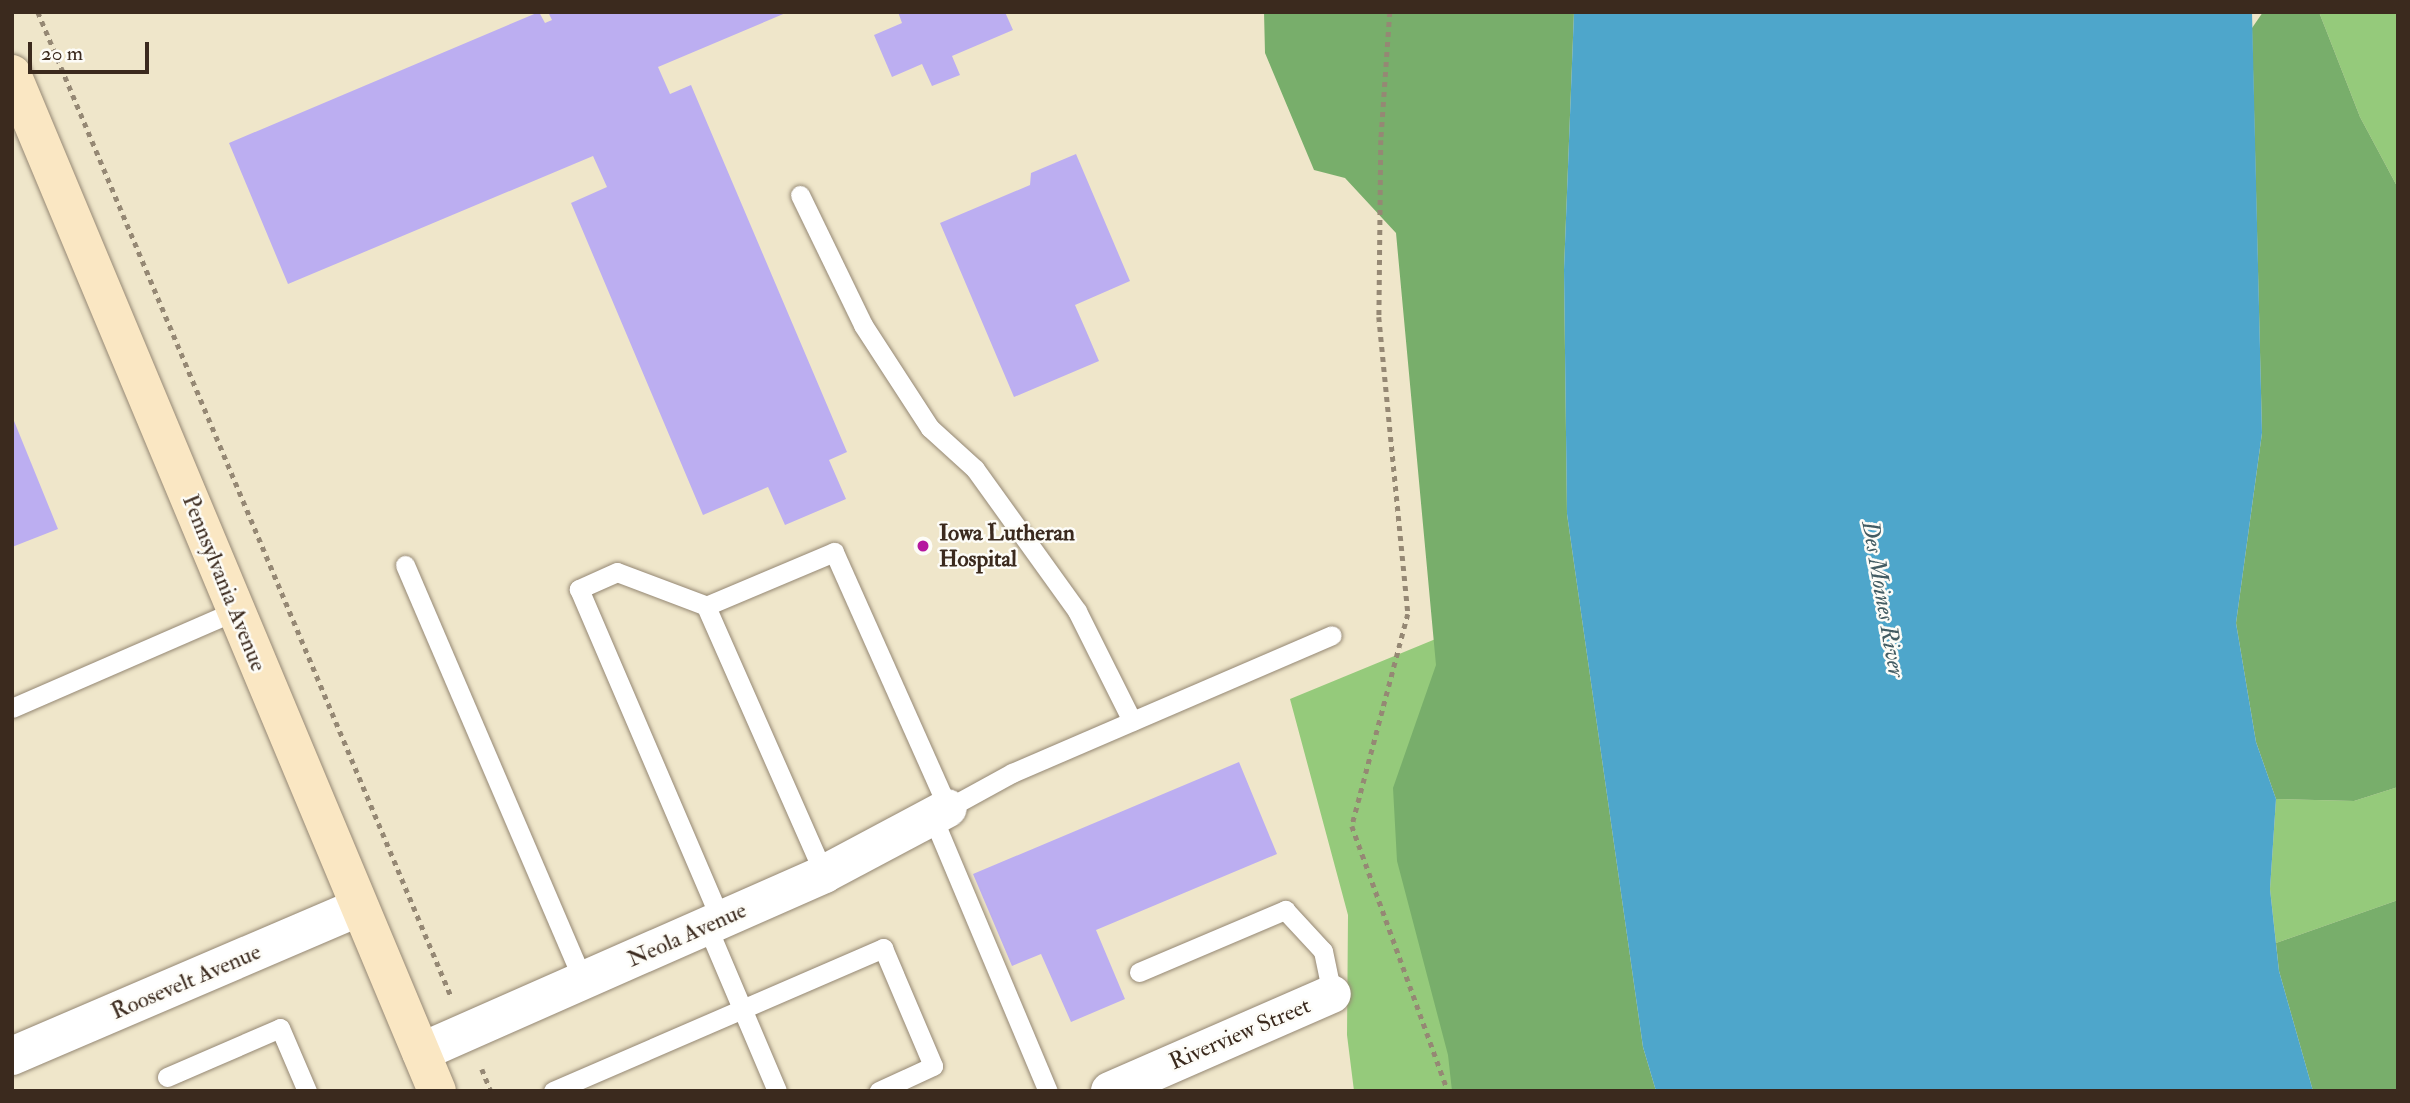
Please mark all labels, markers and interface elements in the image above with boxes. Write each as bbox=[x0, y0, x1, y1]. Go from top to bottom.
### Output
scale bar bbox=[32, 28, 152, 72]
text: 20 m bbox=[41, 40, 83, 67]
street label: Pennsylvania Avenue bbox=[176, 491, 272, 675]
place label: Iowa Lutheran Hospital bbox=[939, 519, 1075, 573]
water label: Des Moines River bbox=[1855, 519, 1911, 679]
marker: Iowa Lutheran Hospital bbox=[913, 536, 933, 556]
street label: Neola Avenue bbox=[623, 896, 751, 974]
street label: Roosevelt Avenue bbox=[107, 938, 265, 1026]
street label: Riverview Street bbox=[1165, 992, 1315, 1076]

